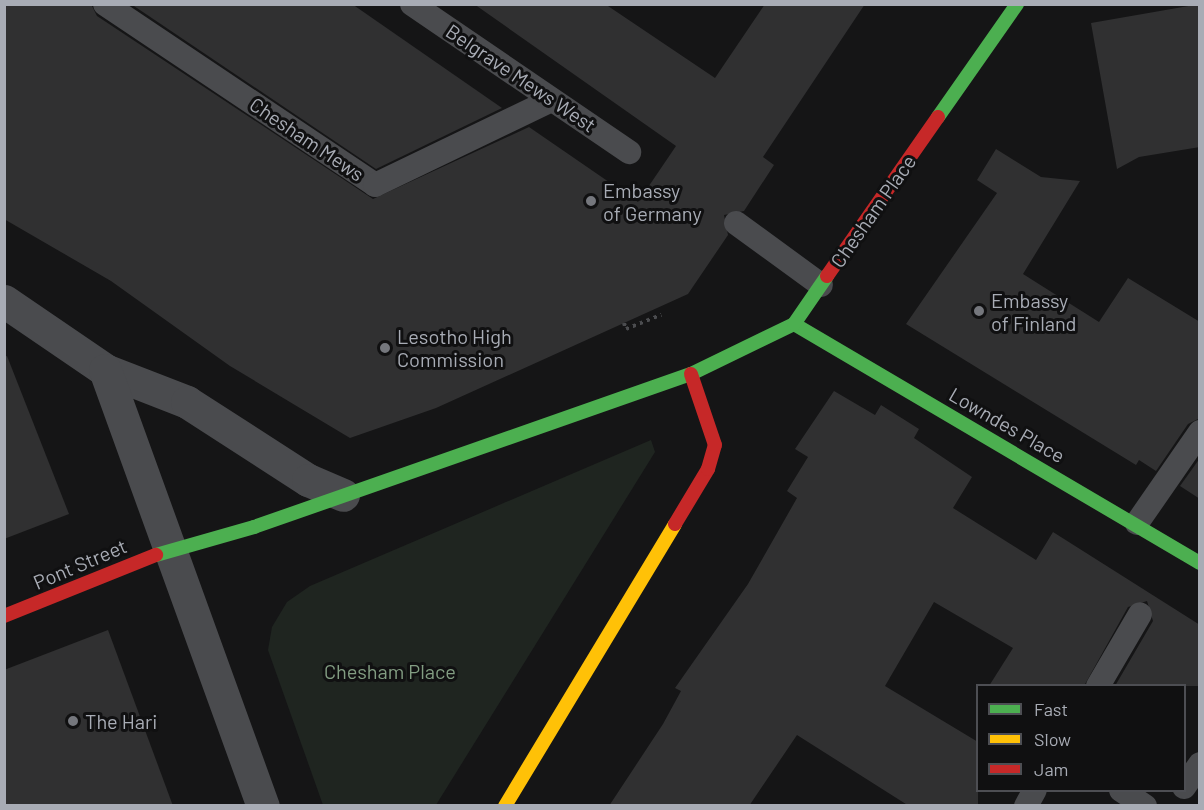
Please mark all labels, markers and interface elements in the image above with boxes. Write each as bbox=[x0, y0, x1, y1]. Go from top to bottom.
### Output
street label: Belgrave Mews West bbox=[441, 19, 601, 137]
street label: Chesham Mews bbox=[245, 92, 369, 186]
street label: Chesham Place bbox=[825, 150, 921, 272]
place label: Embassy of Germany bbox=[603, 178, 702, 225]
marker: Embassy of Germany bbox=[584, 194, 598, 208]
place label: Embassy of Finland bbox=[991, 288, 1077, 335]
marker: Embassy of Finland bbox=[972, 304, 986, 318]
place label: Lesotho High Commission bbox=[397, 324, 512, 371]
marker: Lesotho High Commission bbox=[378, 341, 392, 355]
street label: Lowndes Place bbox=[945, 382, 1069, 468]
street label: Pont Street bbox=[30, 534, 130, 594]
park label: Chesham Place bbox=[324, 659, 456, 683]
legend bbox=[976, 684, 1186, 792]
text: Fast bbox=[1034, 698, 1068, 720]
place label: The Hari bbox=[85, 709, 157, 733]
marker: The Hari bbox=[66, 714, 80, 728]
text: Slow bbox=[1034, 728, 1071, 750]
text: Jam bbox=[1034, 758, 1068, 780]

